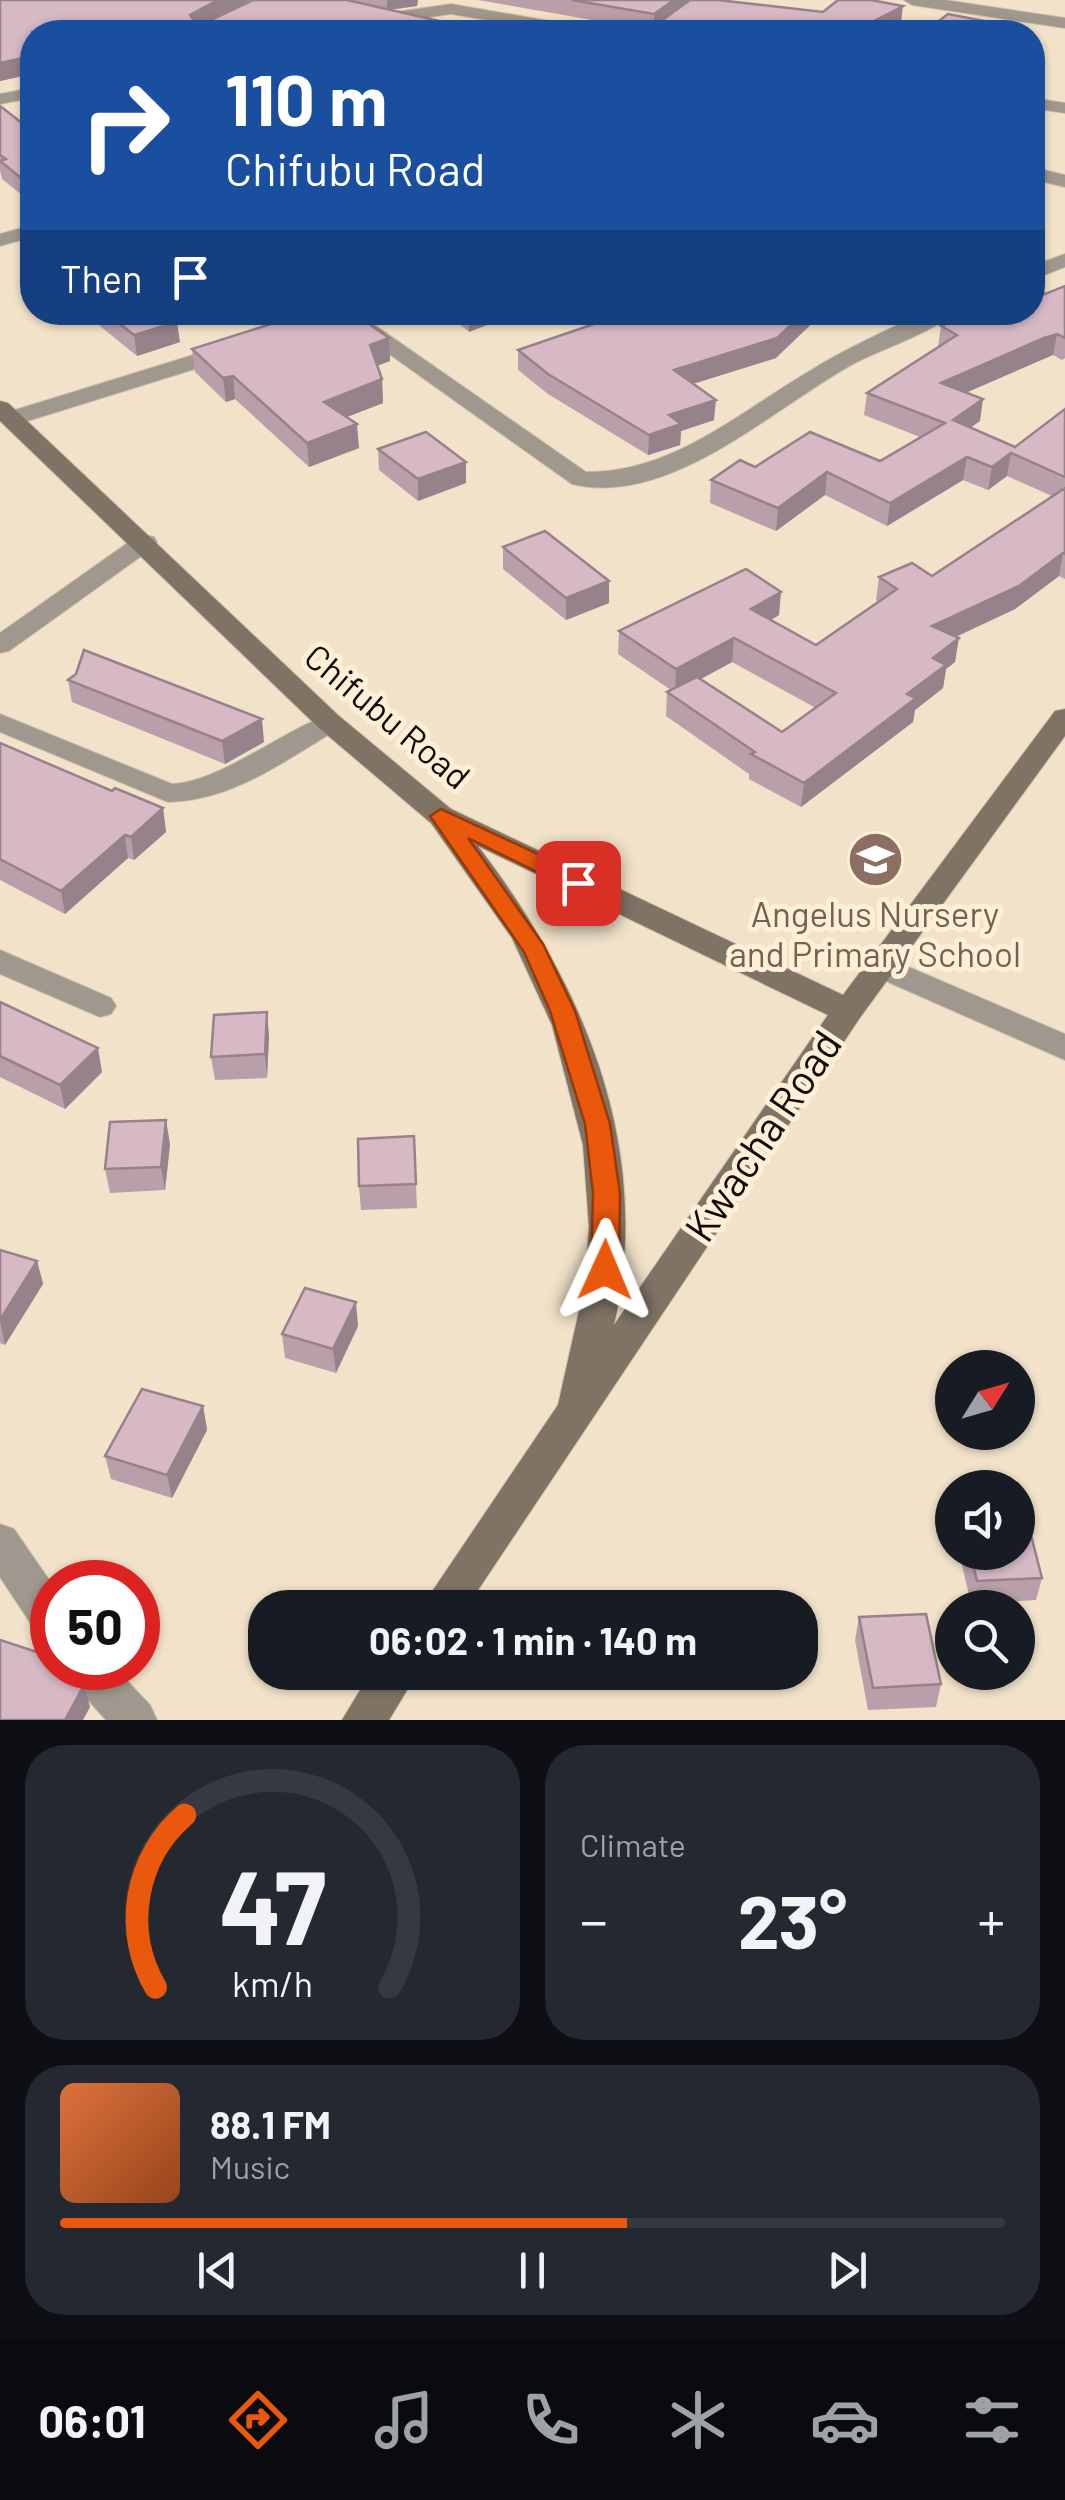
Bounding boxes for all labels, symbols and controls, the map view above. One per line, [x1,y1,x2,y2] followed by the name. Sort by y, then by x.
[225,56,387,140] text: 110 m
[60,60,190,190] icon: right
[225,141,485,195] text: Chifubu Road
[163,250,218,305] icon: arrive
[60,255,143,301] text: Then
[297,634,479,797] street label: Chifubu Road
[845,829,905,889] school or university icon: Angelus Nursery and Primary School
[536,841,621,926] pin
[551,856,606,911] icon: arrive
[729,892,1021,974] place label: Angelus Nursery and Primary School
[673,1020,850,1250] street label: Kwacha Road
[553,1218,657,1322] position arrow
[935,1350,1035,1450] north arrow
[935,1350,1035,1690] map controls
[935,1470,1035,1570] button: sound
[30,1560,160,1690] speed limit sign: 50
[935,1590,1035,1690] button: search
[369,1617,697,1663] text: 06:02 · 1 min · 140 m
[580,1825,686,1863] text: Climate
[219,1841,326,1966] text: 47
[738,1874,847,1964] text: 23°
[580,1886,608,1952] text: −
[977,1886,1005,1952] text: +
[232,1961,313,2004] text: km/h
[210,2101,331,2147] text: 88.1 FM
[210,2147,290,2185] text: Music
[190,2243,245,2298] icon: previous
[505,2243,560,2298] icon: pause
[820,2243,875,2298] icon: next
[223,2385,293,2455] icon: directions
[369,2385,439,2455] icon: music
[516,2385,586,2455] icon: phone
[663,2385,733,2455] icon: climate
[810,2385,880,2455] icon: car
[957,2385,1027,2455] icon: filters
[38,2393,146,2447] text: 06:01

